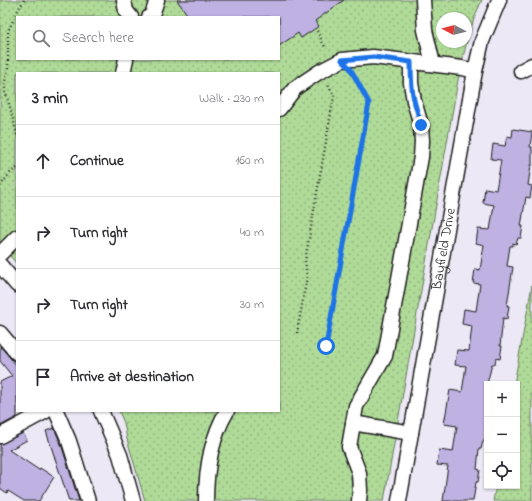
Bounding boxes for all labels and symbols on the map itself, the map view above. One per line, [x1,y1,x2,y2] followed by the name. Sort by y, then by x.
[436,12,472,48] north arrow
[412,116,430,134] route end
[426,205,461,293] street label: Bayfield Drive
[317,337,335,355] route start

